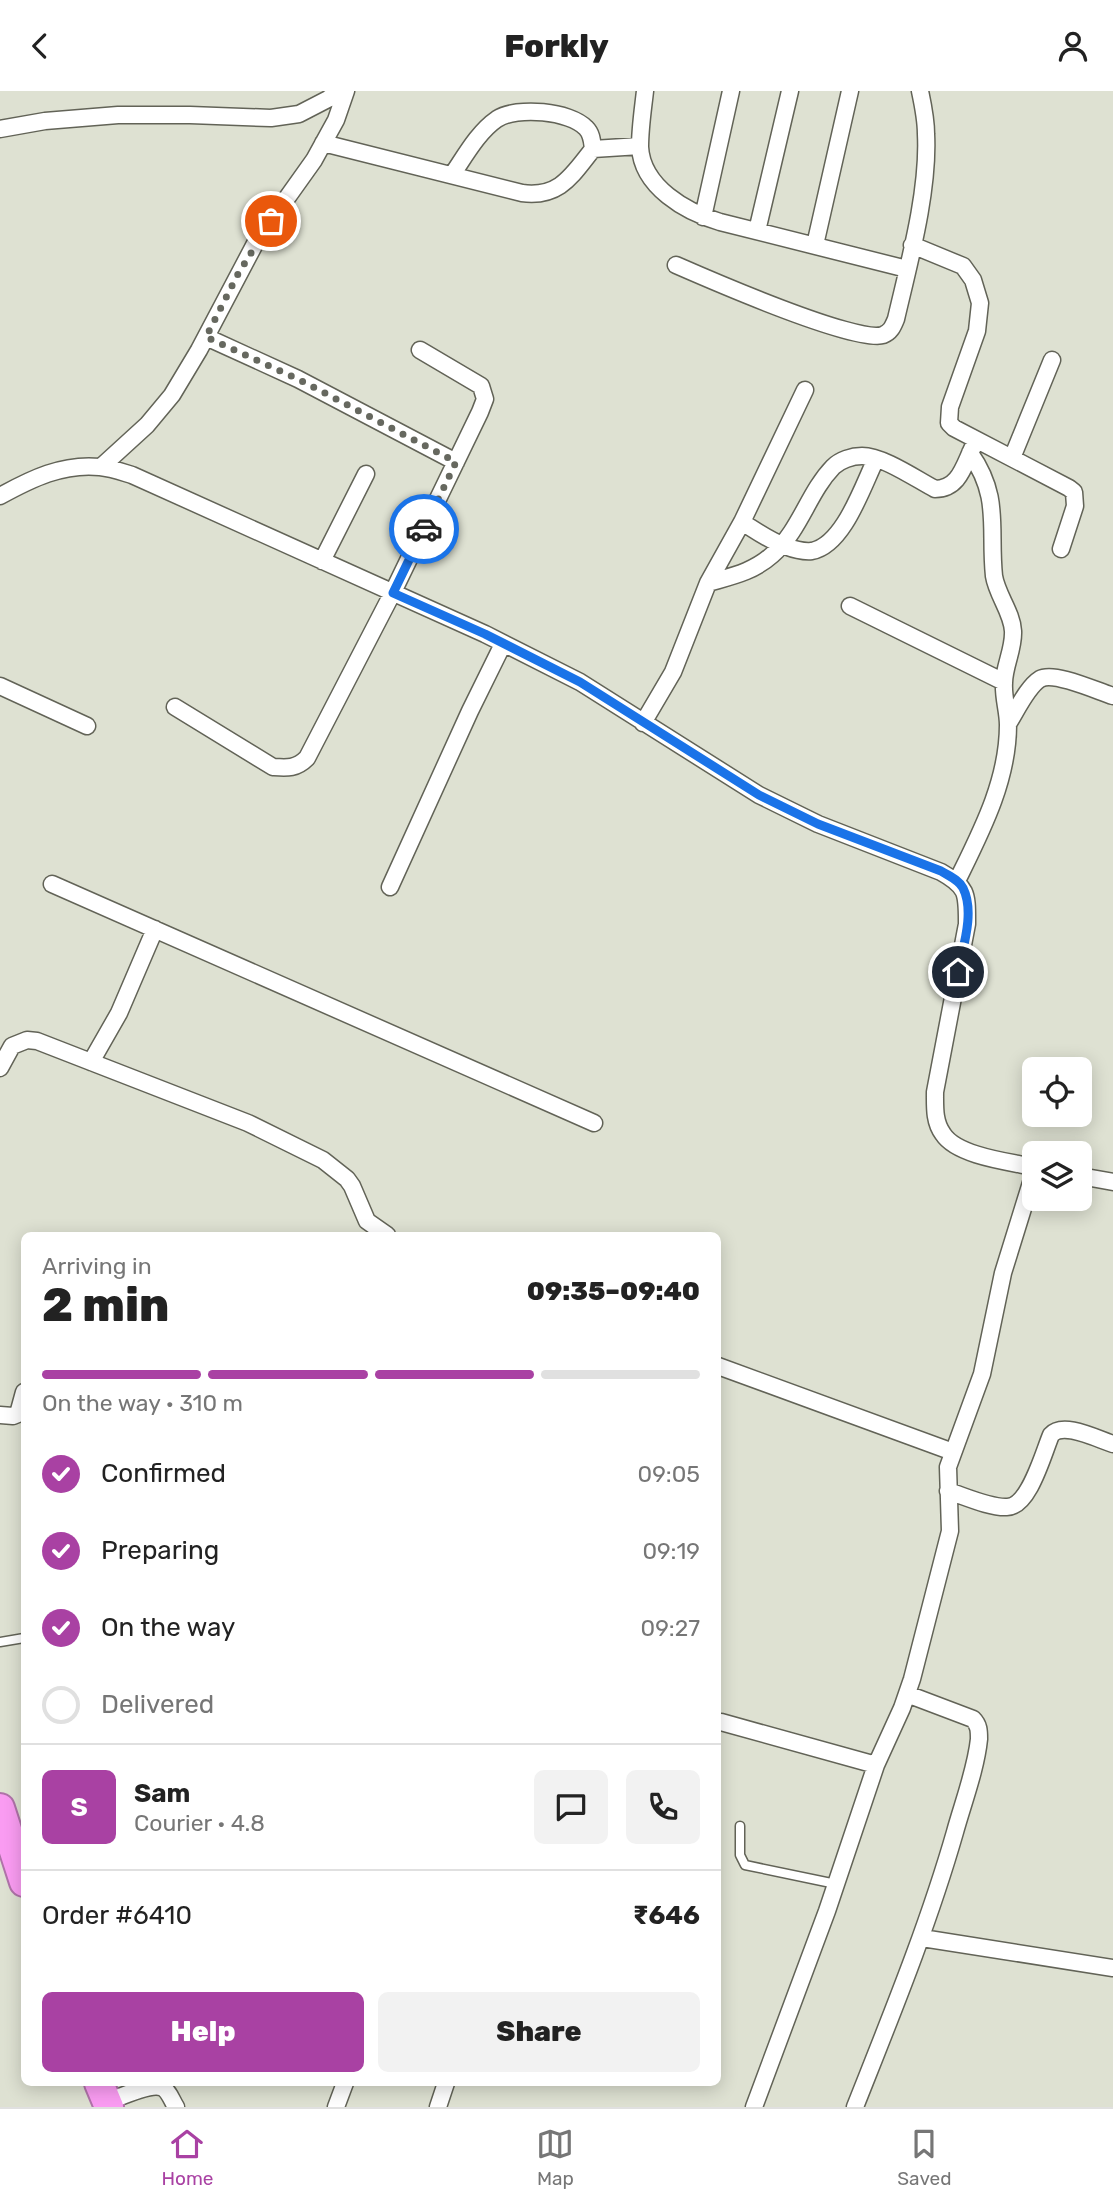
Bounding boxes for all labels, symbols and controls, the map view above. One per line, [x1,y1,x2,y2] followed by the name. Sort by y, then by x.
[21,27,59,65] icon: back
[504,27,609,65] text: Forkly
[1054,27,1092,65] icon: person
[241,191,301,251] pin
[252,202,290,240] icon: bag
[389,494,459,564] courier
[405,510,443,548] icon: car
[928,942,988,1002] pin
[939,953,977,991] icon: home
[1022,1057,1092,1211] map controls
[1022,1057,1092,1127] button: locate
[1022,1141,1092,1211] button: layers
[42,1252,152,1280] text: Arriving in
[527,1276,700,1307] text: 09:35–09:40
[42,1278,169,1333] text: 2 min
[42,1389,243,1417] text: On the way · 310 m
[42,1455,80,1493] icon: check
[101,1458,226,1489] text: Confirmed
[638,1460,700,1488] text: 09:05
[42,1532,80,1570] icon: check
[101,1535,219,1566] text: Preparing
[642,1537,700,1565] text: 09:19
[42,1609,80,1647] icon: check
[101,1612,235,1643] text: On the way
[641,1614,700,1642] text: 09:27
[101,1689,214,1720] text: Delivered
[534,1770,608,1844] button: chat
[626,1770,700,1844] button: phone
[134,1778,190,1809] text: Sam
[70,1792,88,1823] text: S
[134,1809,265,1837] text: Courier · 4.8
[42,1900,192,1931] text: Order #6410
[633,1900,700,1931] text: ₹646
[42,1992,364,2072] button: Help
[378,1992,700,2072] button: Share
[161,2125,213,2190] tab: Home
[536,2125,574,2190] tab: Map
[897,2125,952,2190] tab: Saved

